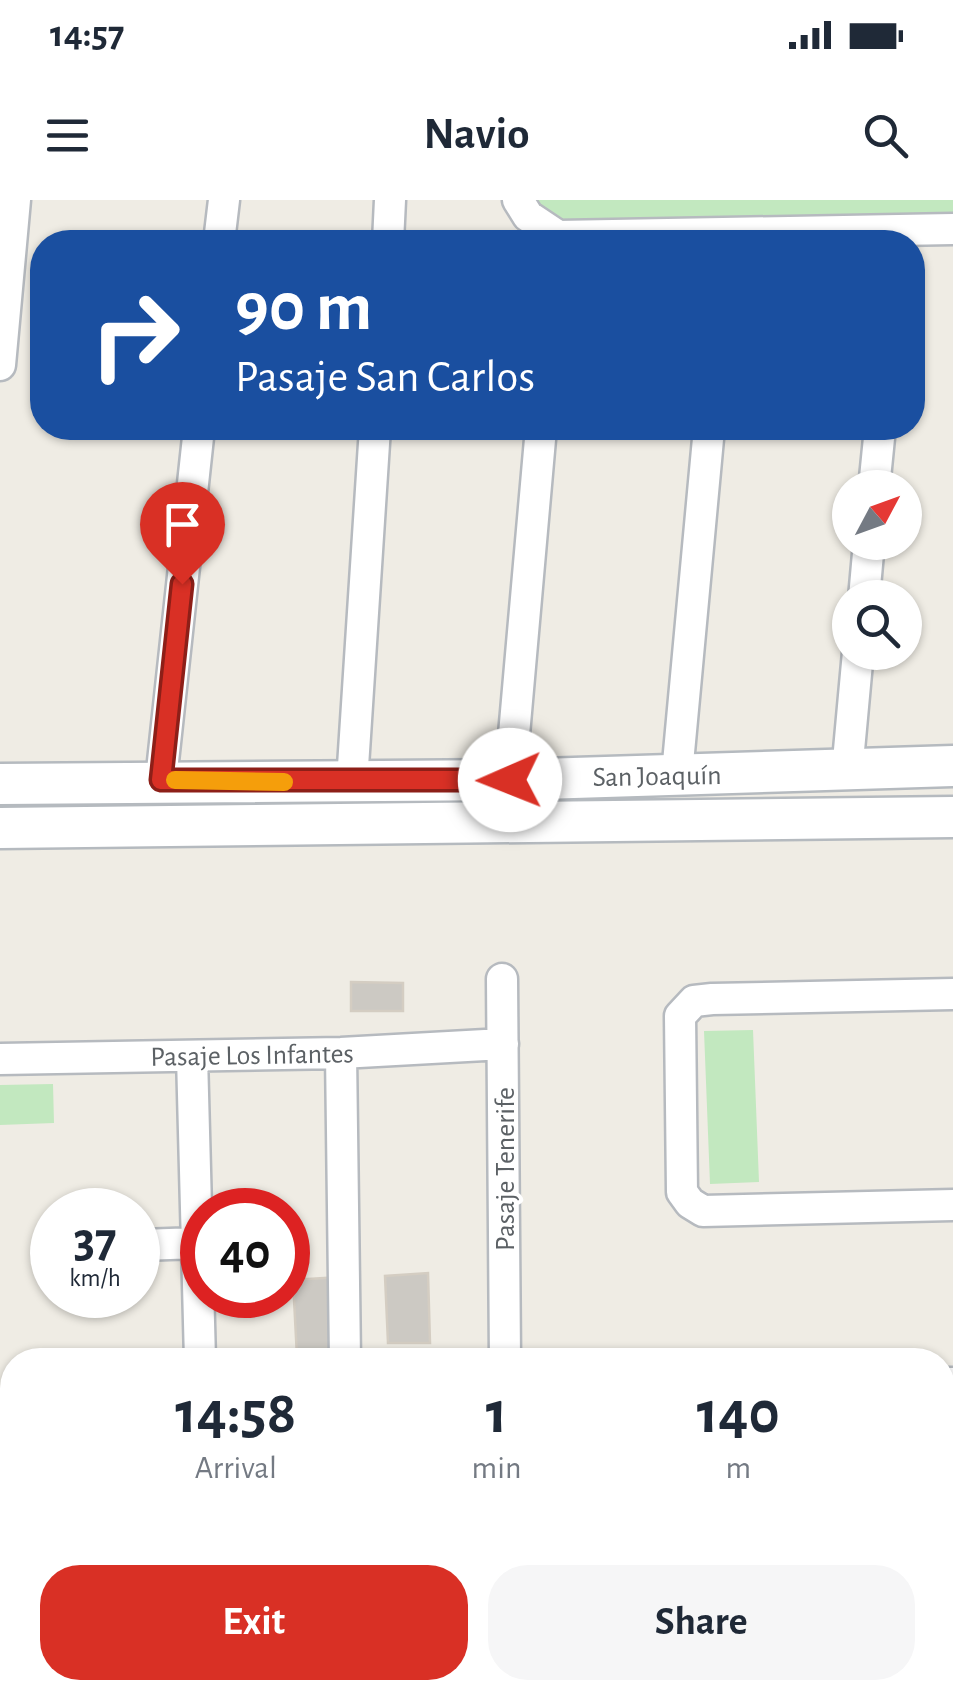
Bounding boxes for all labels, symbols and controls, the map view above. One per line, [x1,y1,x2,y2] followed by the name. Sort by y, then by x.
[50,16,124,54] text: 14:57
[40,108,95,163] icon: menu
[858,108,913,163] icon: search
[424,112,529,157] text: Navio
[70,270,200,400] icon: right
[235,273,372,343] text: 90 m
[235,355,535,400] text: Pasaje San Carlos
[832,470,922,560] north arrow
[832,470,922,670] map controls
[140,482,225,585] pin
[155,497,210,552] icon: arrive
[832,580,922,670] button: search
[458,728,562,832] position arrow
[592,762,722,792] street label: San Joaquín
[150,1040,354,1072] street label: Pasaje Los Infantes
[492,1087,520,1251] street label: Pasaje Tenerife
[180,1188,310,1318] speed limit sign: 40
[73,1216,117,1266] text: 37
[69,1266,121,1291] text: km/h
[175,1384,296,1444] text: 14:58
[486,1384,507,1444] text: 1
[697,1384,780,1444] text: 140
[195,1452,277,1484] text: Arrival
[472,1452,521,1484] text: min
[725,1452,751,1484] text: m
[40,1565,468,1680] button: Exit
[488,1565,915,1680] button: Share

